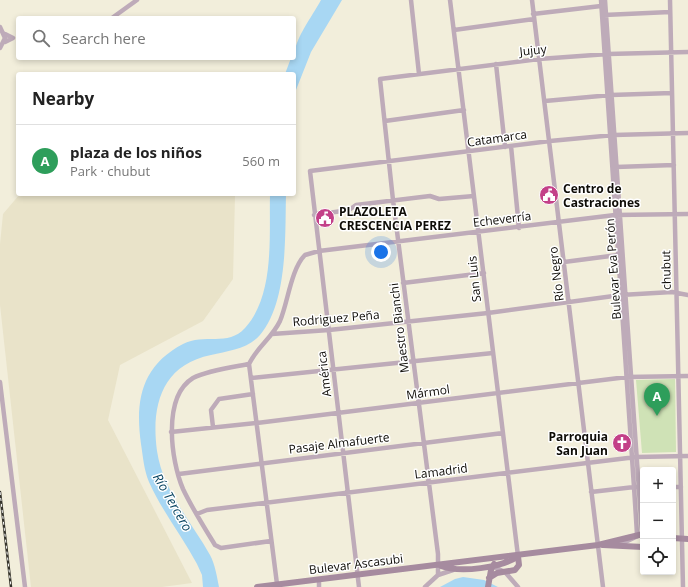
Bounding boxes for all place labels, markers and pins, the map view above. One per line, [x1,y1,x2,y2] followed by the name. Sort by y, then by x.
[563,180,640,211] place label: Centro de Castraciones
[538,184,560,206] public building icon: Centro de Castraciones
[339,203,451,234] place label: PLAZOLETA CRESCENCIA PEREZ
[314,207,336,229] public building icon: PLAZOLETA CRESCENCIA PEREZ
[644,383,670,416] pin: A
[548,428,608,459] place label: Parroquia San Juan
[611,432,633,454] church icon: Parroquia San Juan

